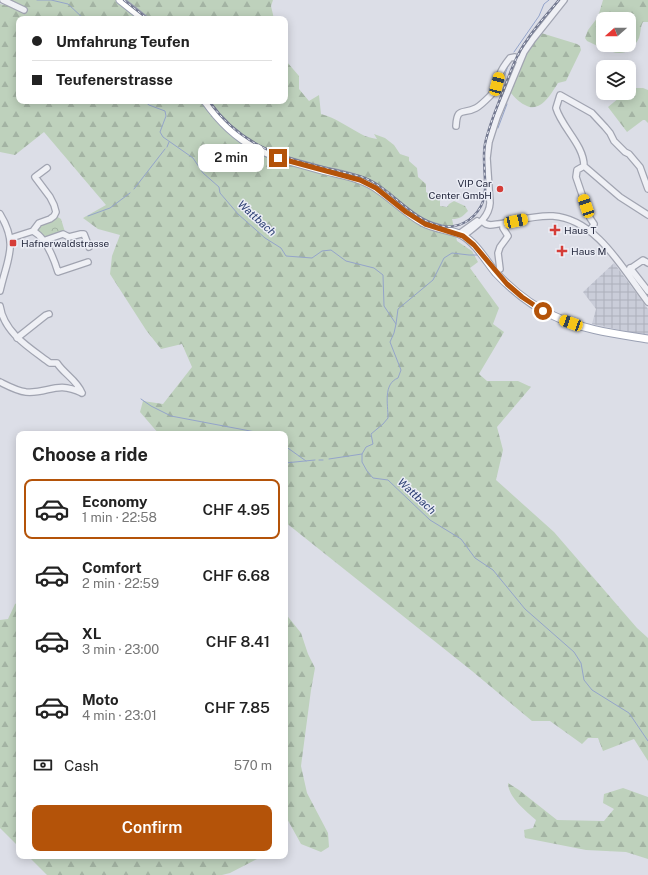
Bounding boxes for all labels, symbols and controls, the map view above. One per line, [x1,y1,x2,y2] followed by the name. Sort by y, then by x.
[596,12,636,52] north arrow
[596,12,636,100] map controls
[56,33,190,50] text: Umfahrung Teufen
[596,60,636,100] button: layers
[56,71,173,88] text: Teufenerstrasse
[488,71,506,97] car
[198,144,264,172] callout: 2 min
[269,149,287,167] route end
[214,150,248,165] text: 2 min
[429,177,492,201] place label: VIP Car Center GmbH
[495,184,505,194] marker: VIP Car Center GmbH
[576,193,596,219] car
[236,198,278,238] water label: Wattbach
[503,213,529,229] car
[549,224,561,236] marker: Haus T
[564,224,596,236] place label: Haus T
[21,237,110,249] place label: Hafnerwaldstrasse
[8,238,18,248] marker: Hafnerwaldstrasse
[556,245,568,257] marker: Haus M
[571,245,606,257] place label: Haus M
[534,302,552,320] route start
[558,313,584,333] car
[32,444,148,465] text: Choose a ride
[396,476,438,516] water label: Wattbach
[34,491,70,527] icon: car
[82,493,147,510] text: Economy
[202,501,270,518] text: CHF 4.95
[82,510,157,525] text: 1 min · 22:58
[34,557,70,593] icon: car
[82,559,142,576] text: Comfort
[202,567,270,584] text: CHF 6.68
[82,576,159,591] text: 2 min · 22:59
[34,623,70,659] icon: car
[82,625,101,642] text: XL
[206,633,270,650] text: CHF 8.41
[82,642,159,657] text: 3 min · 23:00
[34,689,70,725] icon: car
[82,691,119,708] text: Moto
[204,699,270,716] text: CHF 7.85
[82,708,157,723] text: 4 min · 23:01
[32,754,54,776] icon: cash
[64,757,99,774] text: Cash
[234,758,272,773] text: 570 m
[32,805,272,851] button: Confirm

